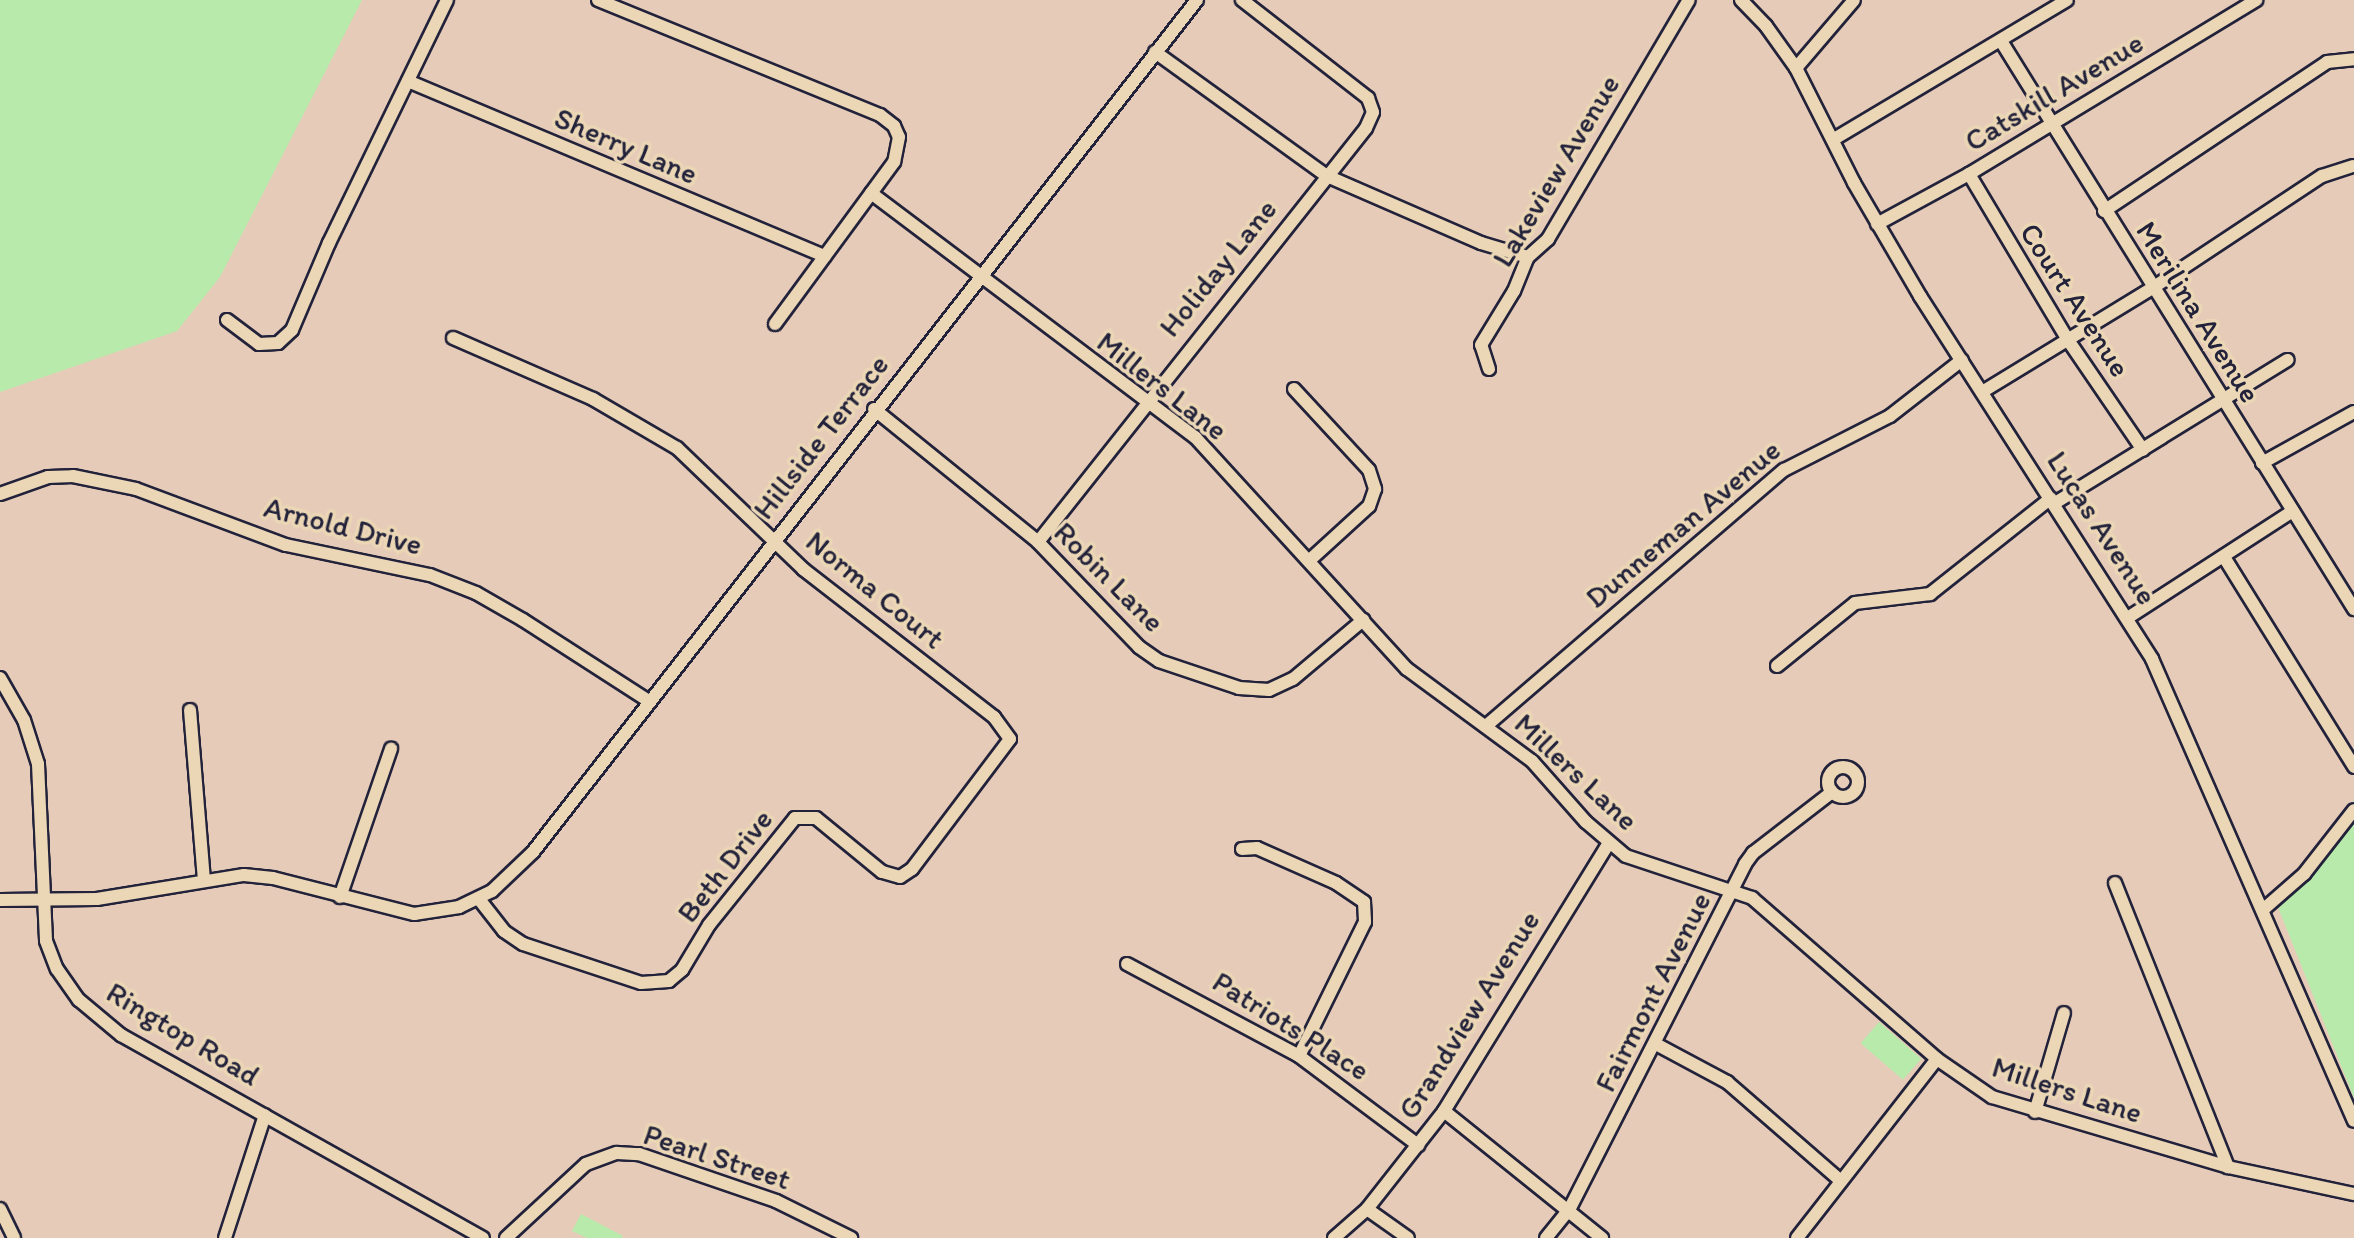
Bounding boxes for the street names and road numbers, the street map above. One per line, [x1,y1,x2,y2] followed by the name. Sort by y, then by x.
[1959,25,2149,159] street label: Catskill Avenue
[1485,69,1627,273] street label: Lakeview Avenue
[548,99,704,193] street label: Sherry Lane
[1152,192,1284,344] street label: Holiday Lane
[2128,215,2268,409] street label: Merilina Avenue
[2012,217,2138,383] street label: Court Avenue
[1089,324,1235,448] street label: Millers Lane
[746,347,896,527] street label: Hillside Terrace
[1579,432,1787,616] street label: Dunneman Avenue
[2039,445,2165,611] street label: Lucas Avenue
[260,489,426,563] street label: Arnold Drive
[1046,514,1172,640] street label: Robin Lane
[799,523,951,657] street label: Norma Court
[1507,705,1645,839] street label: Millers Lane
[669,802,781,930] street label: Beth Drive
[1588,887,1718,1097] street label: Fairmont Avenue
[1391,905,1547,1125] street label: Grandview Avenue
[1206,964,1376,1088] street label: Patriots Place
[100,974,266,1094] street label: Ringtop Road
[1987,1049,2147,1131] street label: Millers Lane
[639,1116,795,1198] street label: Pearl Street

